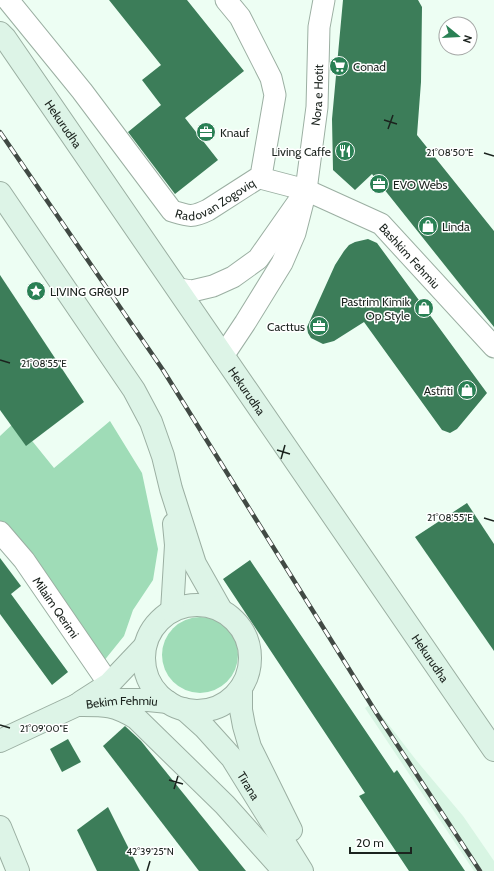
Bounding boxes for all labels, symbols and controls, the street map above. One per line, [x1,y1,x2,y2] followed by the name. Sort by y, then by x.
[438,16,478,56] north arrow
[460,33,475,45] text: N
[328,55,350,77] supermarket icon: Conad
[353,59,386,74] place label: Conad
[307,64,326,126] street label: Nora e Hotit
[42,97,86,151] street label: Hekurudha
[195,121,217,143] office icon: Knauf
[220,125,250,140] place label: Knauf
[334,140,356,162] restaurant icon: Living Caffe
[272,144,331,159] place label: Living Caffe
[426,146,474,159] text: 21°08'50"E
[368,173,390,195] office icon: EVO Webs
[174,175,258,223] street label: Radovan Zogoviq
[393,177,447,192] place label: EVO Webs
[417,215,439,237] shop icon: Linda
[442,219,470,234] place label: Linda
[376,220,444,291] street label: Bashkim Fehmiu
[25,280,47,302] place icon: LIVING GROUP
[50,284,129,299] place label: LIVING GROUP
[341,294,411,323] place label: Pastrim Kimik Op Style
[413,297,435,319] shop icon: Pastrim Kimik Op Style
[308,315,330,337] office icon: Cacttus
[267,319,305,334] place label: Cacttus
[21,357,67,370] text: 21°08'55"E
[225,364,269,418] street label: Hekurudha
[456,379,478,401] shop icon: Astriti
[424,383,453,398] place label: Astriti
[427,511,473,524] text: 21°08'55"E
[30,573,83,641] street label: Milaim Qerimi
[409,631,453,685] street label: Hekurudha
[85,692,159,711] street label: Bekim Fehmiu
[20,722,69,735] text: 21°09'00"E
[235,768,264,803] street label: Tirana
[350,829,411,855] scale bar
[356,835,384,850] text: 20 m
[126,845,174,858] text: 42°39'25"N

